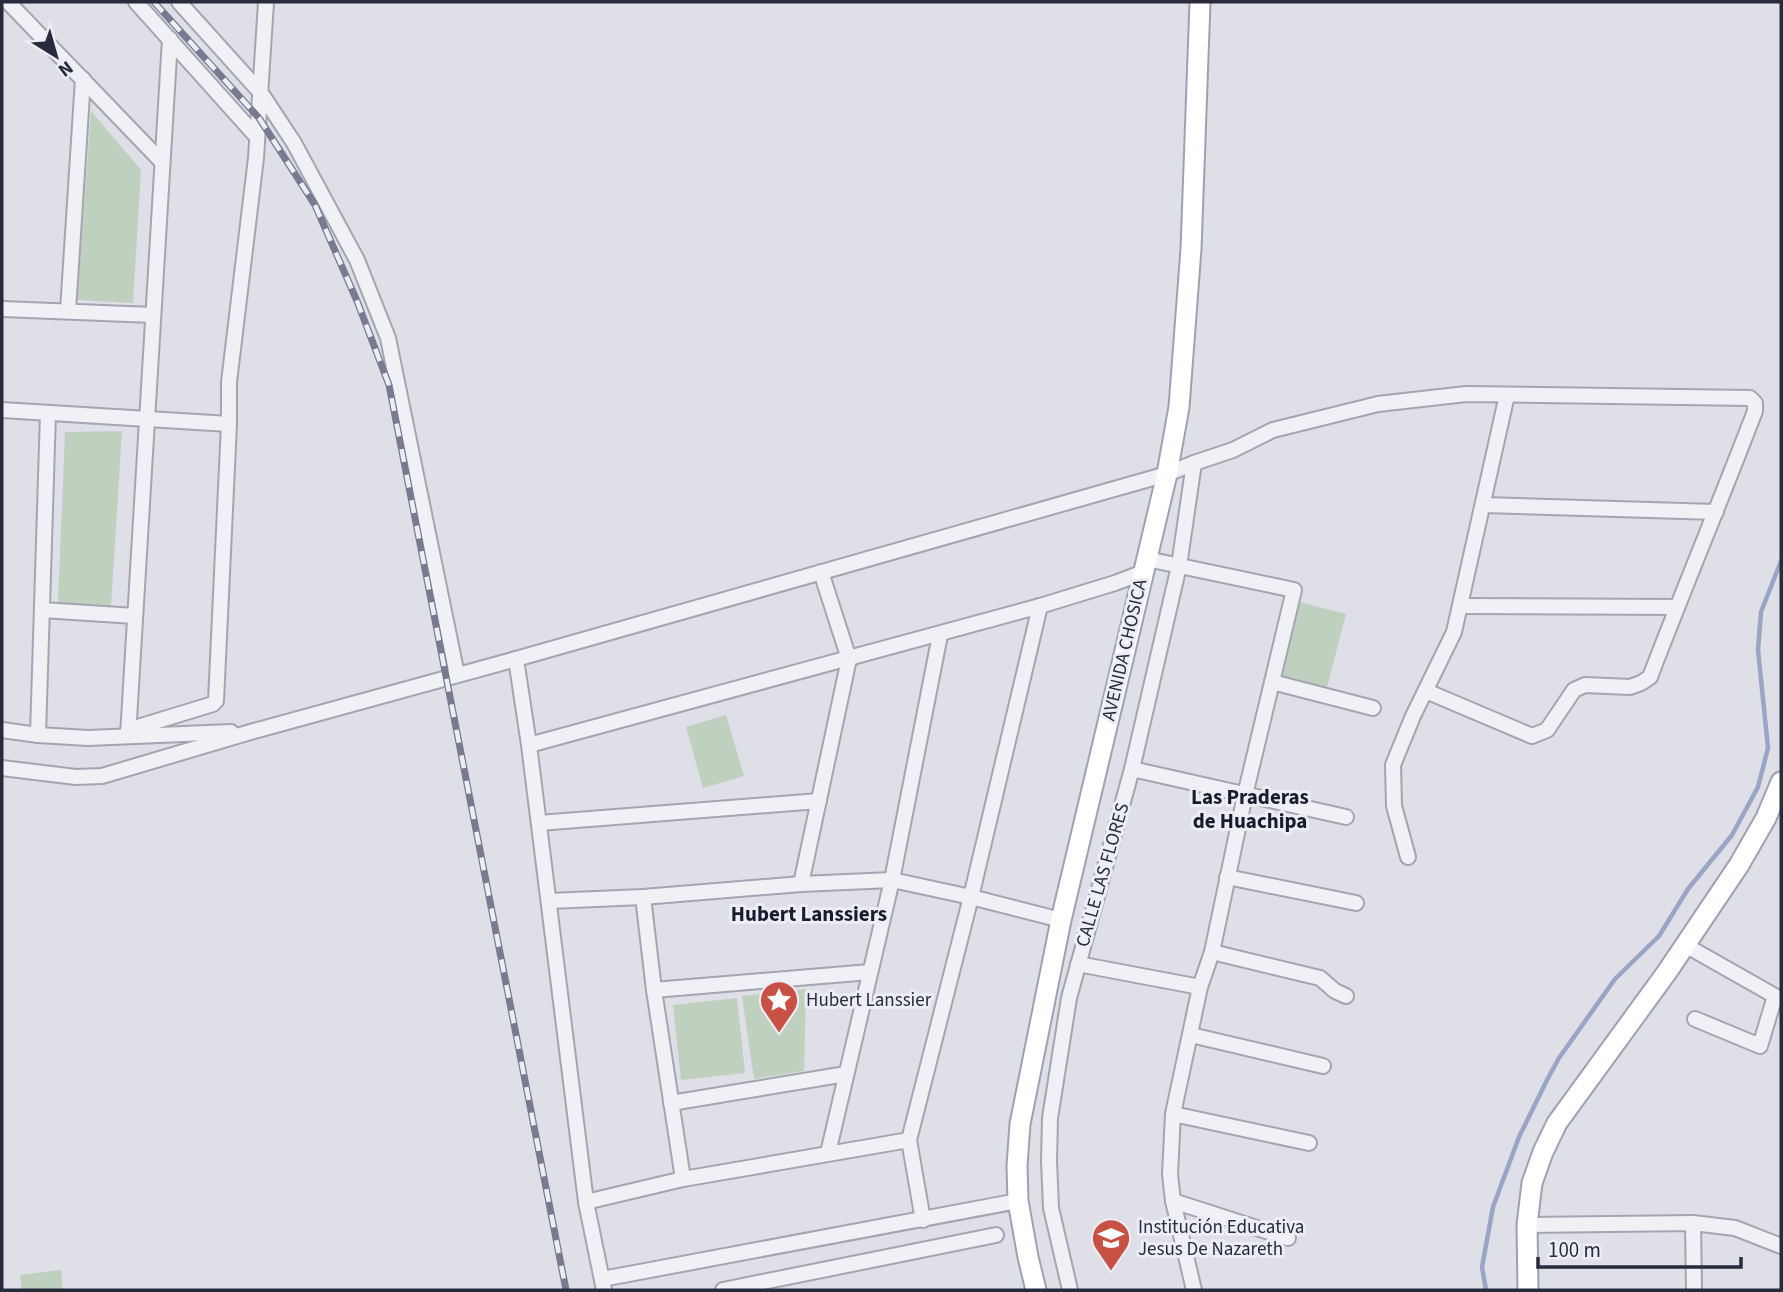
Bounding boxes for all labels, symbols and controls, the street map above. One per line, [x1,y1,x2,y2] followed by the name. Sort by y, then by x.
[21,21,91,91] north arrow
[52,54,79,83] text: N
[1096,576,1155,724] street label: AVENIDA CHOSICA
[1191,782,1309,836] district label: Las Praderas de Huachipa
[1070,800,1136,950] street label: CALLE LAS FLORES
[731,899,887,929] district label: Hubert Lanssiers
[758,979,800,1034] place icon: Hubert Lanssier
[806,987,932,1014] place label: Hubert Lanssier
[1138,1214,1304,1263] place label: Institución Educativa Jesus De Nazareth
[1090,1217,1132,1272] school or university icon: Institución Educativa Jesus De Nazareth
[1538,1226,1741,1270] scale bar
[1548,1235,1601,1265] text: 100 m

